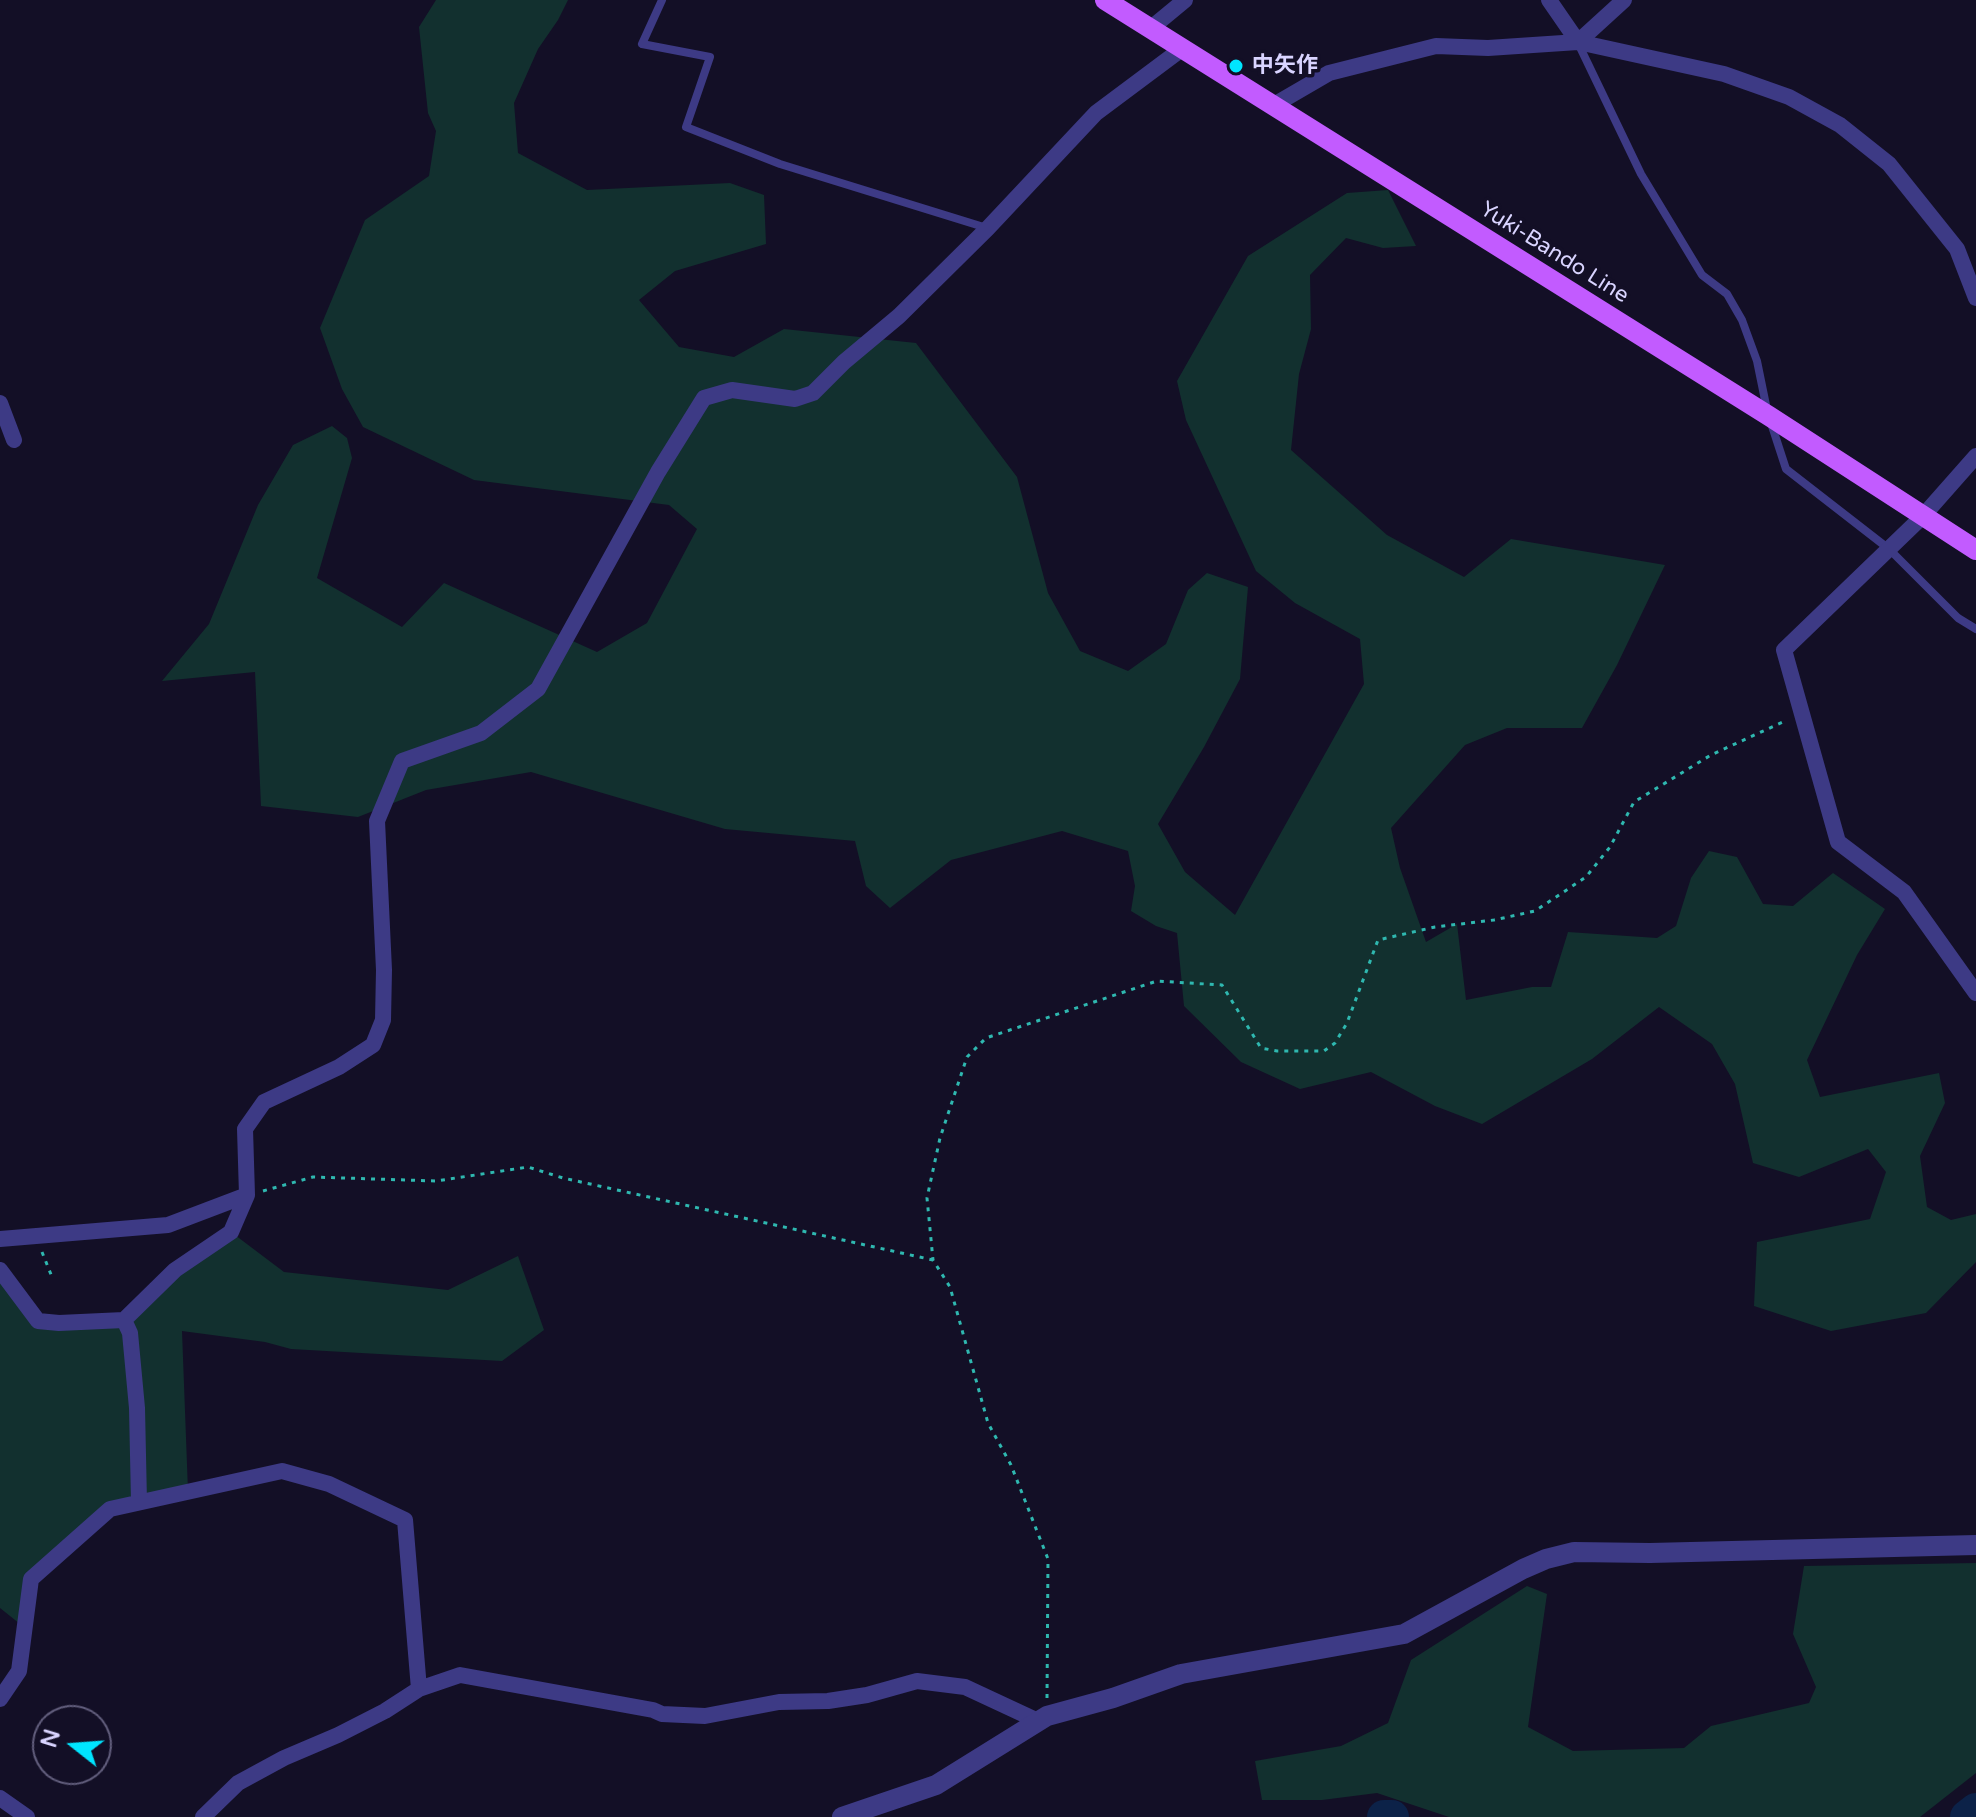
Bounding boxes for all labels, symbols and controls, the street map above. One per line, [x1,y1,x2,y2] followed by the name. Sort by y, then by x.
[1252,53,1318,79] place label: 中矢作
[1227,57,1245,75] marker: 中矢作
[1475,197,1633,309] street label: Yuki-Bando Line
[32,1705,112,1785] north arrow
[36,1726,66,1751] text: N

